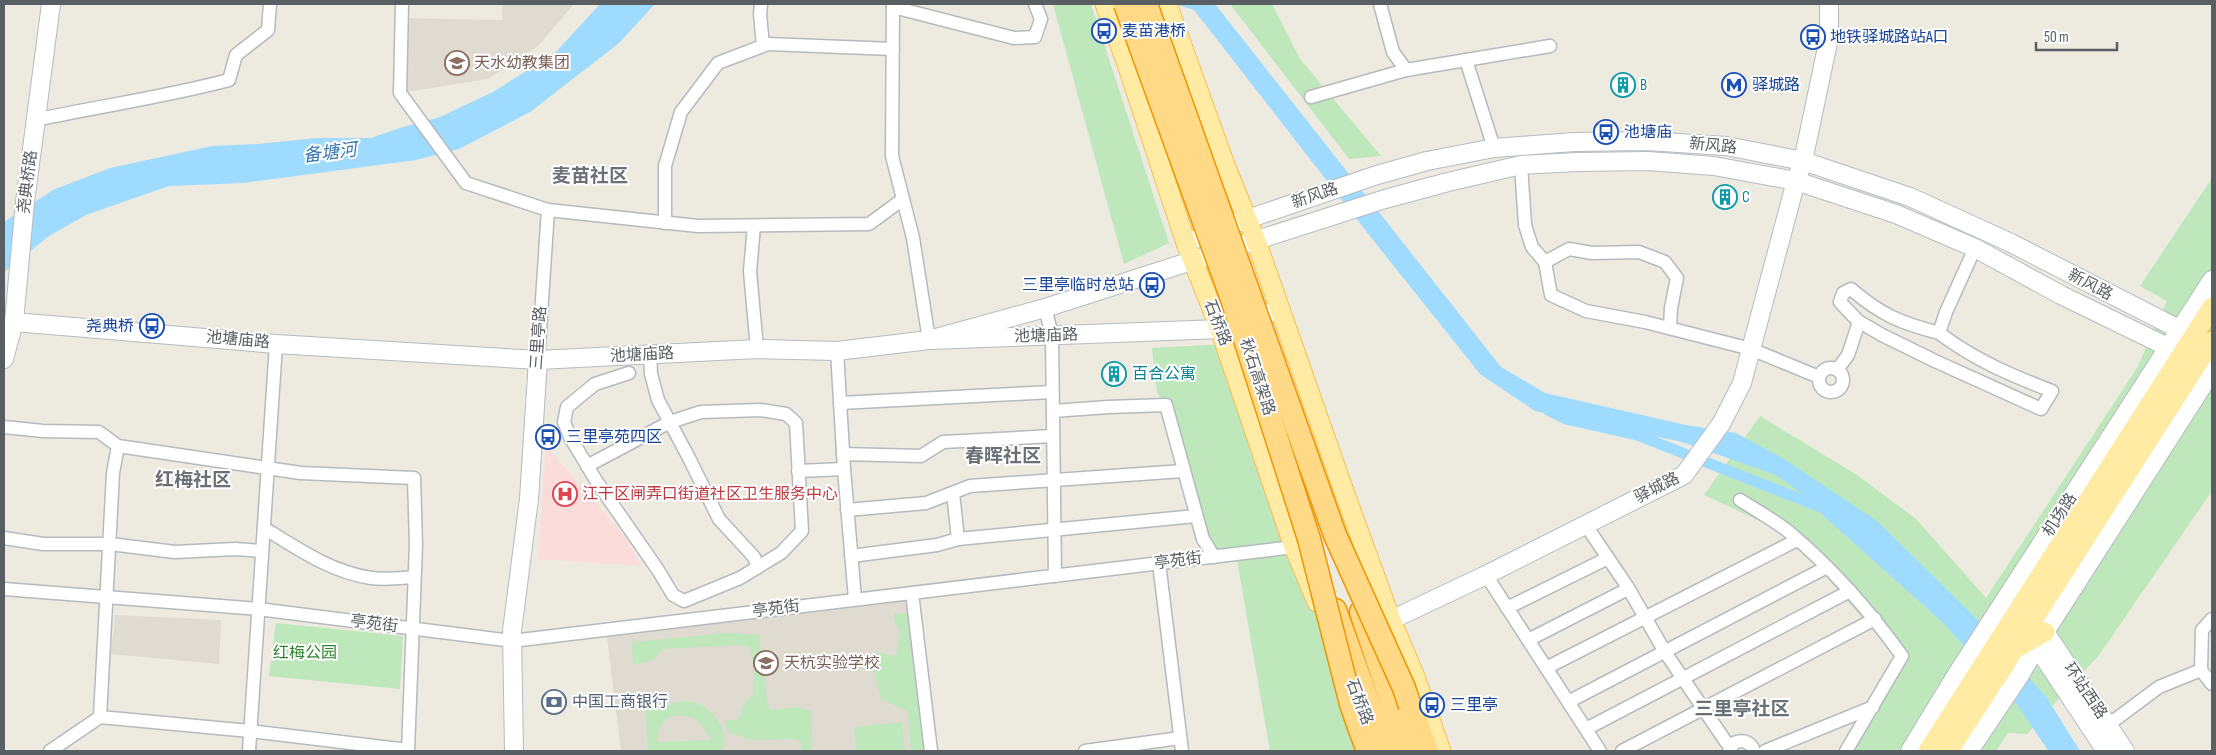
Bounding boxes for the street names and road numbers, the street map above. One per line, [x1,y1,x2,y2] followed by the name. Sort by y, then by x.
[1688,134,1738,158] street label: 新风路
[15,149,41,215] street label: 尧典桥路
[1289,179,1341,213] street label: 新风路
[2064,265,2116,305] street label: 新风路
[1200,297,1234,349] street label: 石桥路
[527,305,551,371] street label: 三里亭路
[1014,325,1078,347] street label: 池塘庙路
[205,328,271,352] street label: 池塘庙路
[1236,336,1278,418] street label: 秋石高架路
[610,344,674,366] street label: 池塘庙路
[1631,469,1683,507] street label: 驿城路
[2039,490,2081,540] street label: 机场路
[1153,549,1203,573] street label: 亭苑街
[751,597,801,621] street label: 亭苑街
[349,612,399,636] street label: 亭苑街
[2059,659,2111,723] street label: 环站西路
[1342,676,1376,728] street label: 石桥路

